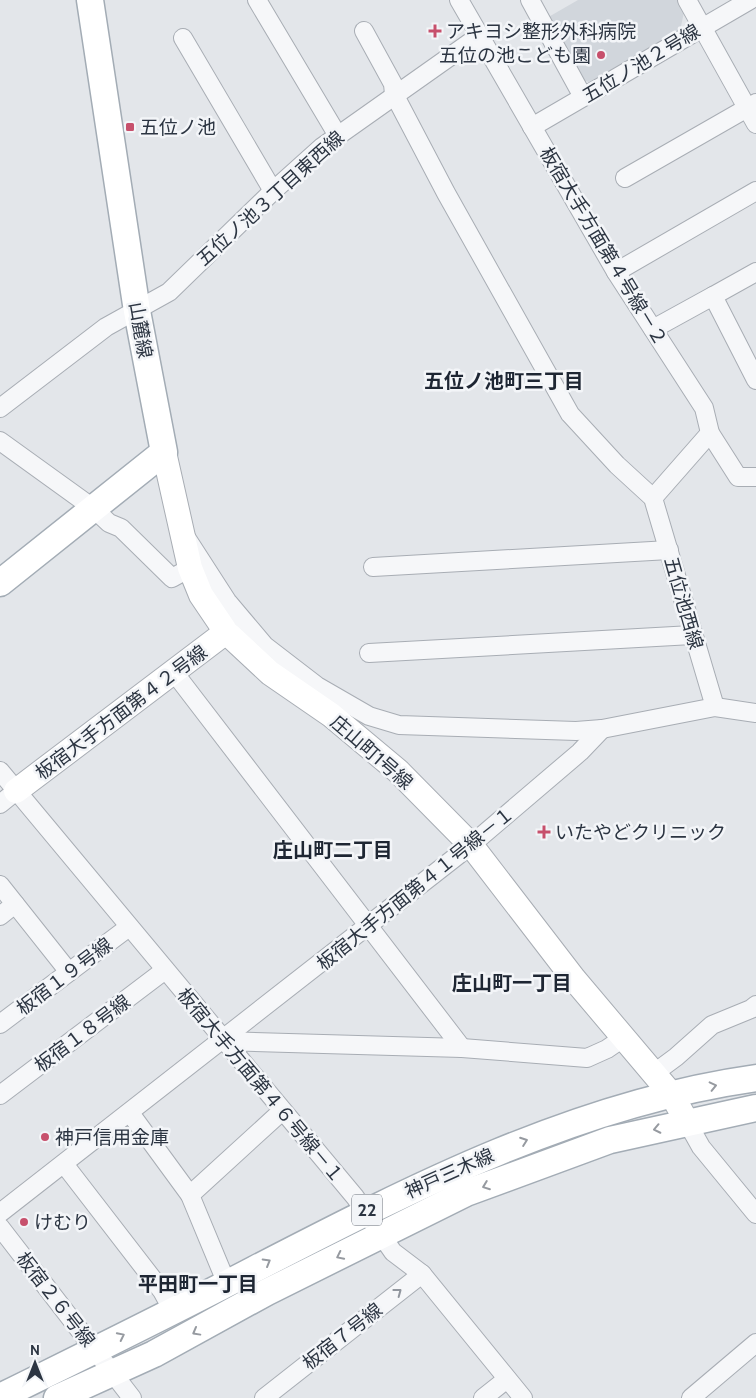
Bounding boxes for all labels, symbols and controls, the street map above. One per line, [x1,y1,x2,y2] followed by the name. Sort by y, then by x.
[578,19,704,108] street label: 五位ノ池２号線
[446,20,636,43] place label: アキヨシ整形外科病院
[428,24,442,38] marker: アキヨシ整形外科病院
[439,44,591,67] place label: 五位の池こども園
[595,49,607,61] marker: 五位の池こども園
[140,116,216,139] place label: 五位ノ池
[124,121,136,133] marker: 五位ノ池
[192,126,349,270] street label: 五位ノ池３丁目東西線
[535,143,672,350] street label: 板宿大手方面第４号線－２
[124,300,157,360] street label: 山麓線
[424,369,584,393] district label: 五位ノ池町三丁目
[659,554,708,652] street label: 五位池西線
[31,640,212,784] street label: 板宿大手方面第４２号線
[326,711,417,794] street label: 庄山町1号線
[312,802,519,975] street label: 板宿大手方面第４１号線－１
[555,821,726,844] place label: いたやどクリニック
[537,825,551,839] marker: いたやどクリニック
[273,838,393,862] district label: 庄山町二丁目
[12,933,117,1020] street label: 板宿１９号線
[452,971,572,995] district label: 庄山町一丁目
[172,983,349,1187] street label: 板宿大手方面第４６号線－１
[30,990,135,1077] street label: 板宿１８号線
[709,1081,718,1092] one-way arrow
[652,1123,661,1134] one-way arrow
[55,1126,169,1149] place label: 神戸信用金庫
[39,1131,51,1143] marker: 神戸信用金庫
[519,1137,528,1147] one-way arrow
[401,1144,497,1203] street label: 神戸三木線
[482,1179,491,1190] one-way arrow
[352,1194,382,1226] road number: 22
[34,1211,91,1234] place label: けむり
[18,1216,30,1228] marker: けむり
[11,1247,100,1351] street label: 板宿２６号線
[336,1250,345,1260] one-way arrow
[261,1259,270,1269] one-way arrow
[138,1272,258,1296] district label: 平田町一丁目
[392,1289,402,1298] one-way arrow
[298,1298,387,1375] street label: 板宿７号線
[193,1326,202,1336] one-way arrow
[116,1332,125,1342] one-way arrow
[10,1338,60,1388] north arrow
[30,1341,40,1359] text: N

